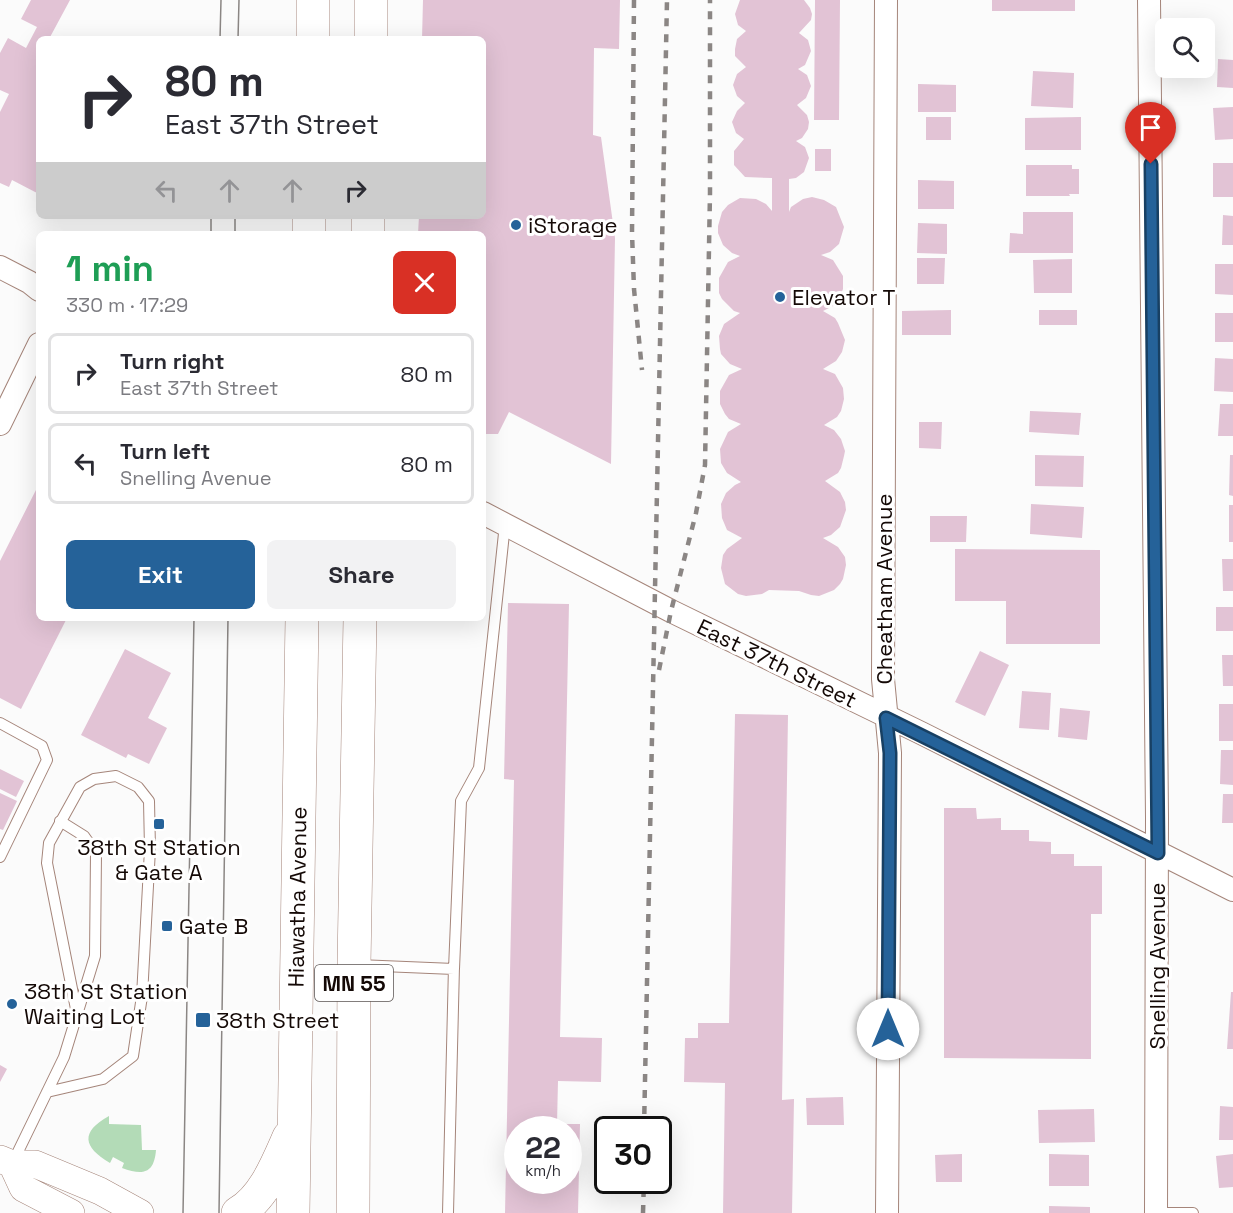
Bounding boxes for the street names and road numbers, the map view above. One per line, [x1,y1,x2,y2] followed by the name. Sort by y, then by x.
[870,494,898,684] street label: Cheatham Avenue
[693,612,861,714] street label: East 37th Street
[281,806,313,988] street label: Hiawatha Avenue
[1143,883,1171,1049] street label: Snelling Avenue
[315,965,393,1001] road number: MN 55

